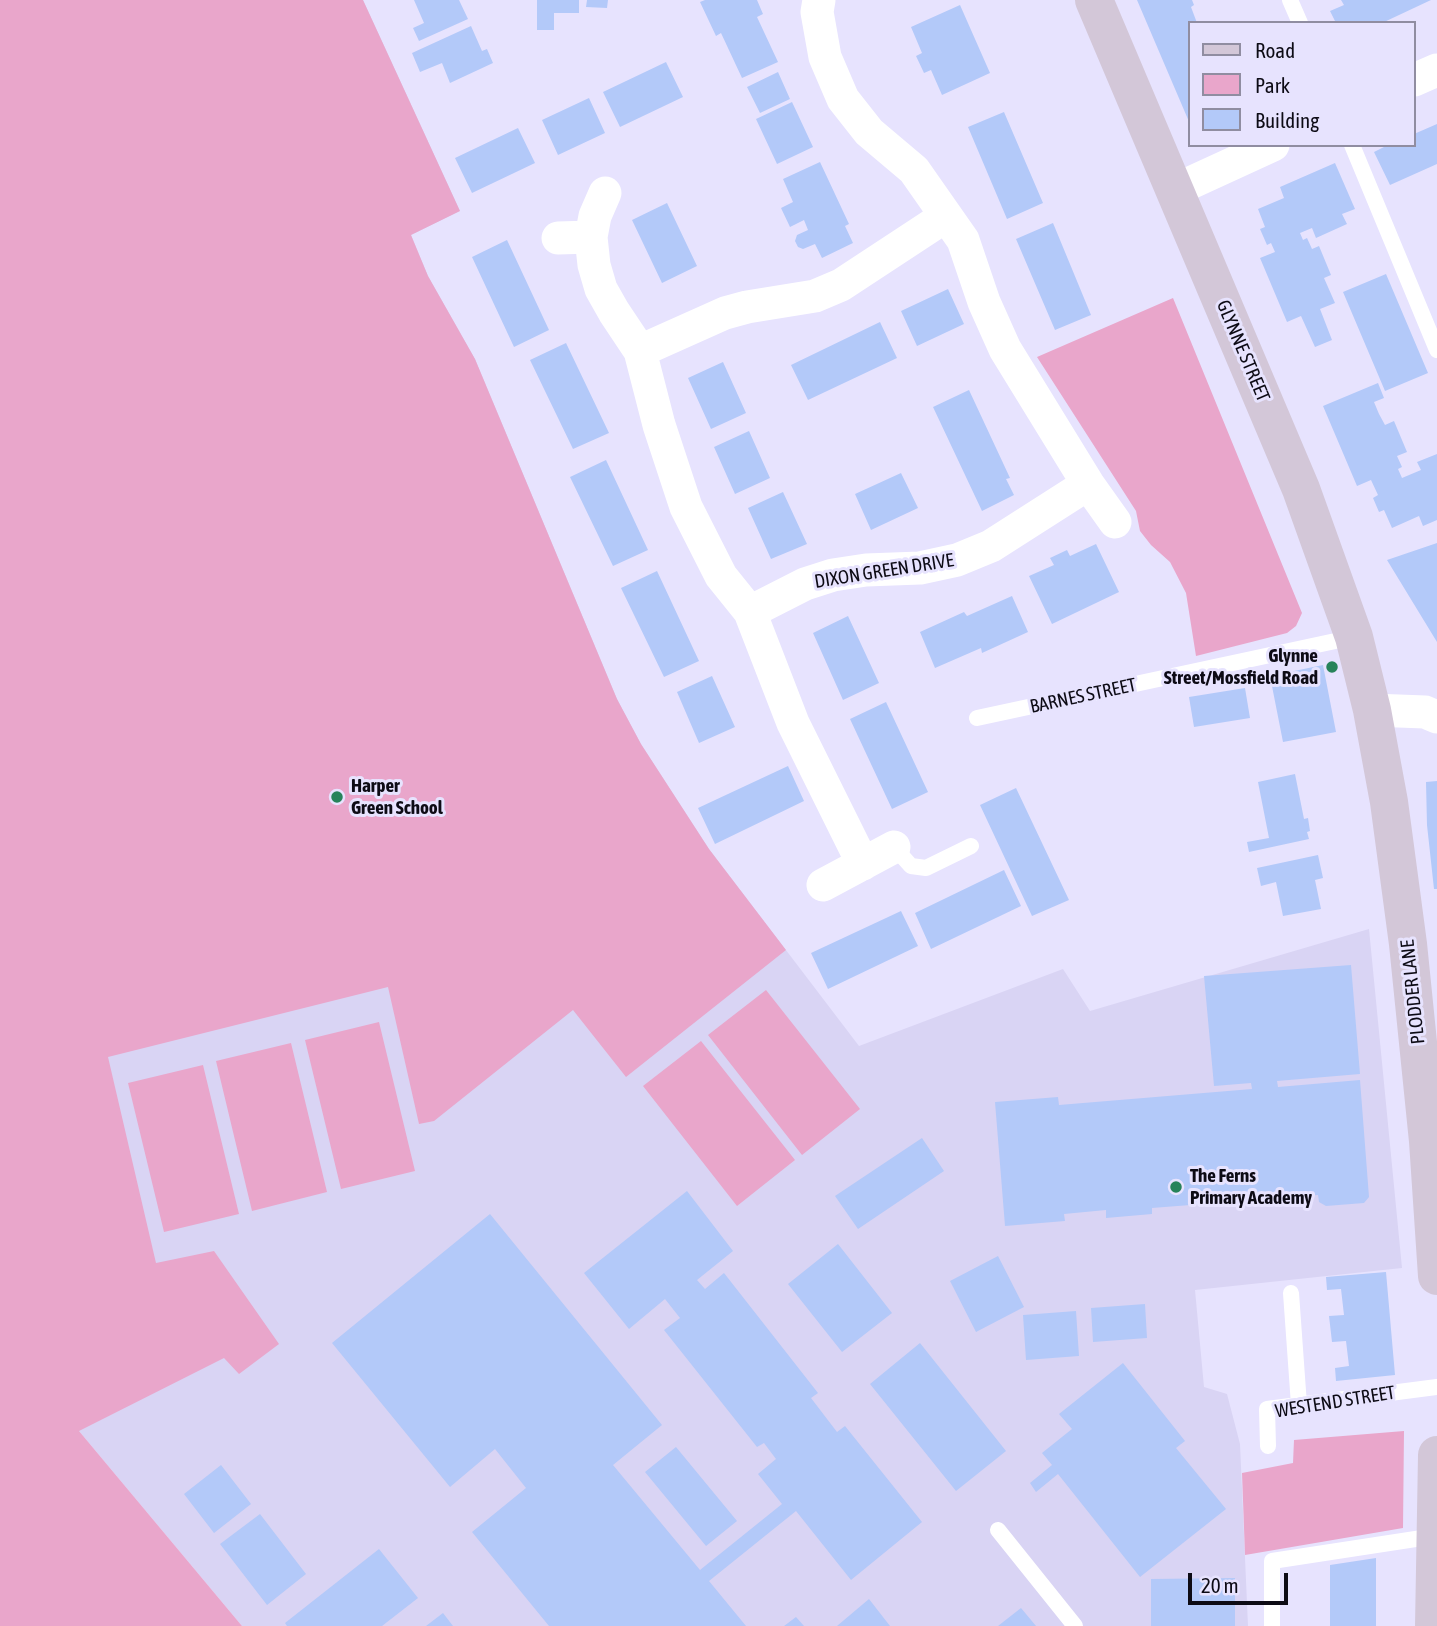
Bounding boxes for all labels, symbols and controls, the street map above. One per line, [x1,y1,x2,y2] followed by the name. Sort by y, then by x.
[1188,21,1416,147] legend
[1255,38,1295,62] text: Road
[1255,73,1290,97] text: Park
[1255,108,1319,132] text: Building
[1211,297,1275,405] street label: GLYNNE STREET
[813,549,955,593] street label: DIXON GREEN DRIVE
[1164,645,1318,689] place label: Glynne Street/Mossfield Road
[1324,659,1340,675] marker: Glynne Street/Mossfield Road
[1028,674,1138,718] street label: BARNES STREET
[351,775,443,819] place label: Harper Green School
[329,789,345,805] marker: Harper Green School
[1396,939,1430,1045] street label: PLODDER LANE
[1190,1165,1312,1209] place label: The Ferns Primary Academy
[1168,1179,1184,1195] marker: The Ferns Primary Academy
[1273,1381,1397,1423] street label: WESTEND STREET
[1192,1560,1292,1604] scale bar
[1201,1573,1239,1597] text: 20 m

